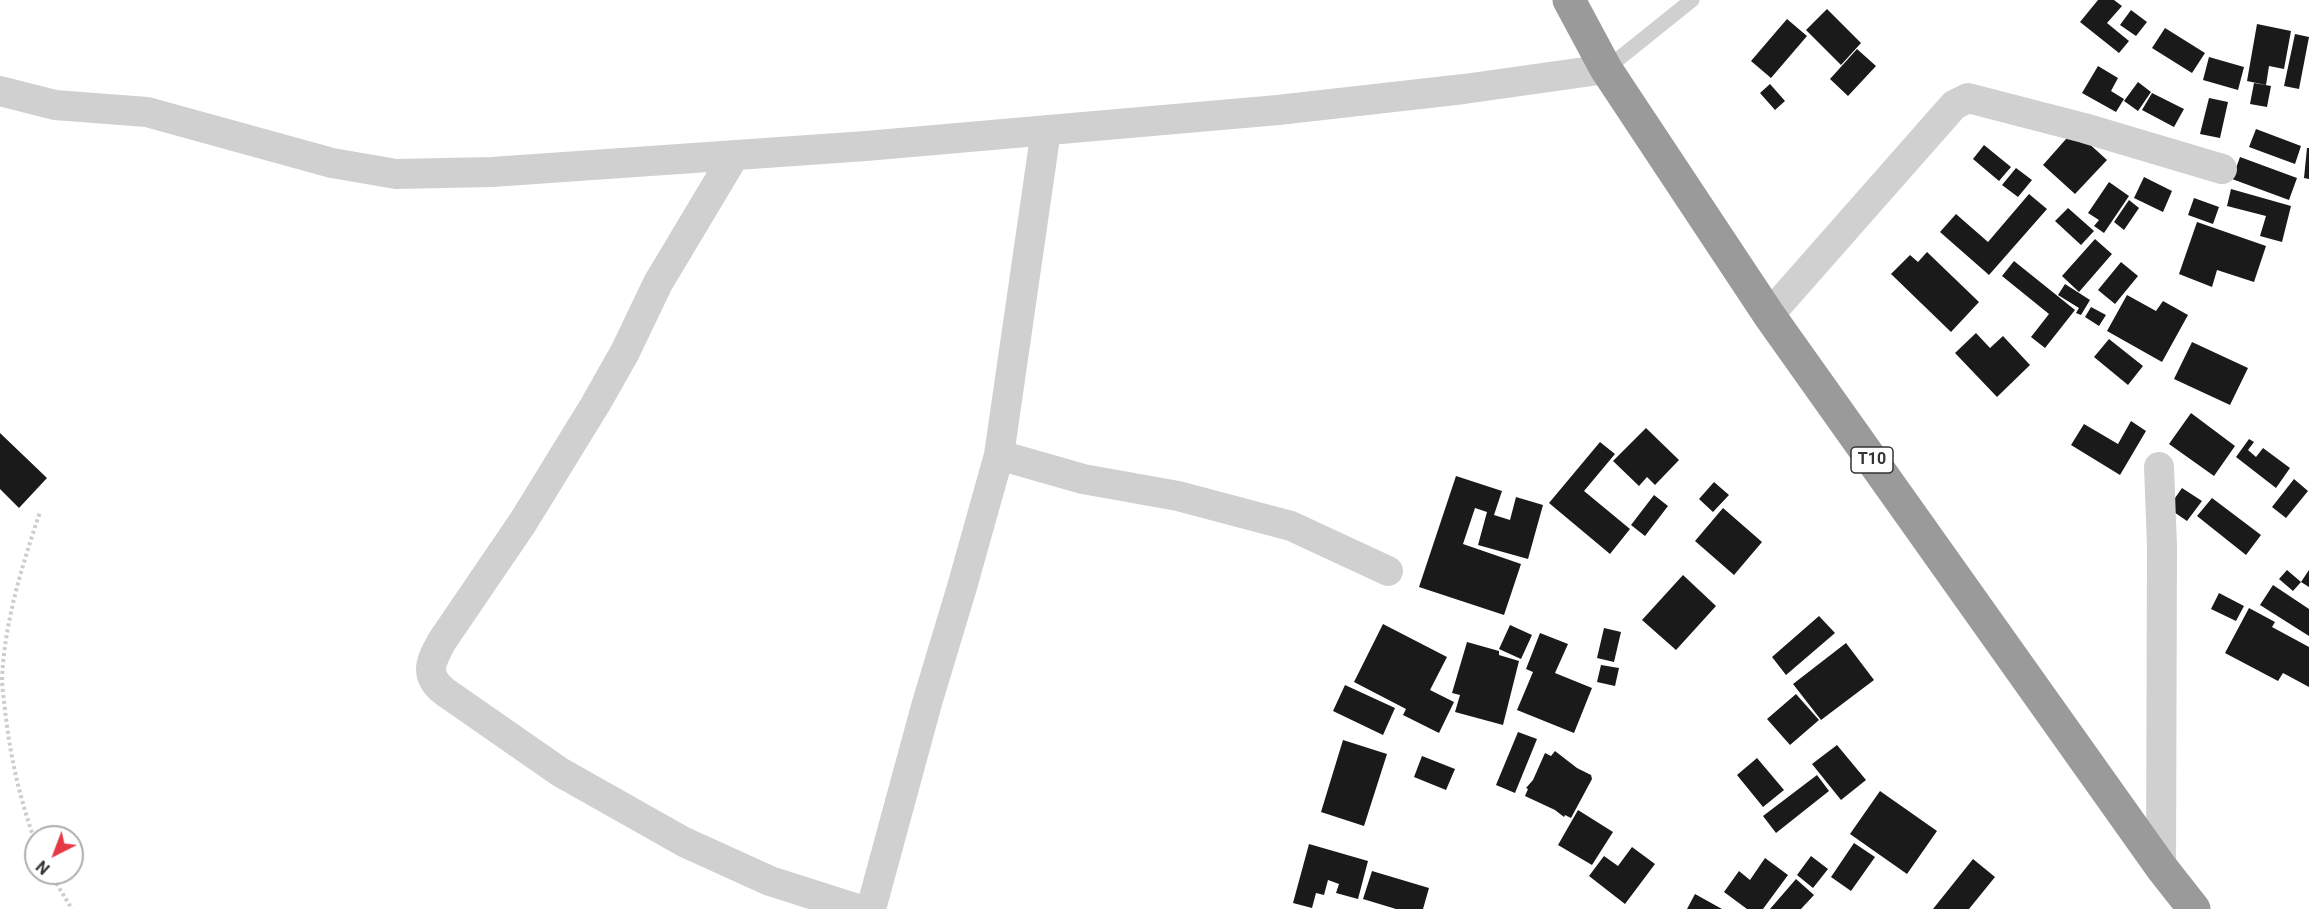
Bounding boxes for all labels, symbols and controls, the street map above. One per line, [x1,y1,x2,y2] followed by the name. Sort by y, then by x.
[1851,447,1893,473] road number: T10
[24,825,84,885] north arrow
[32,856,54,878] text: N

